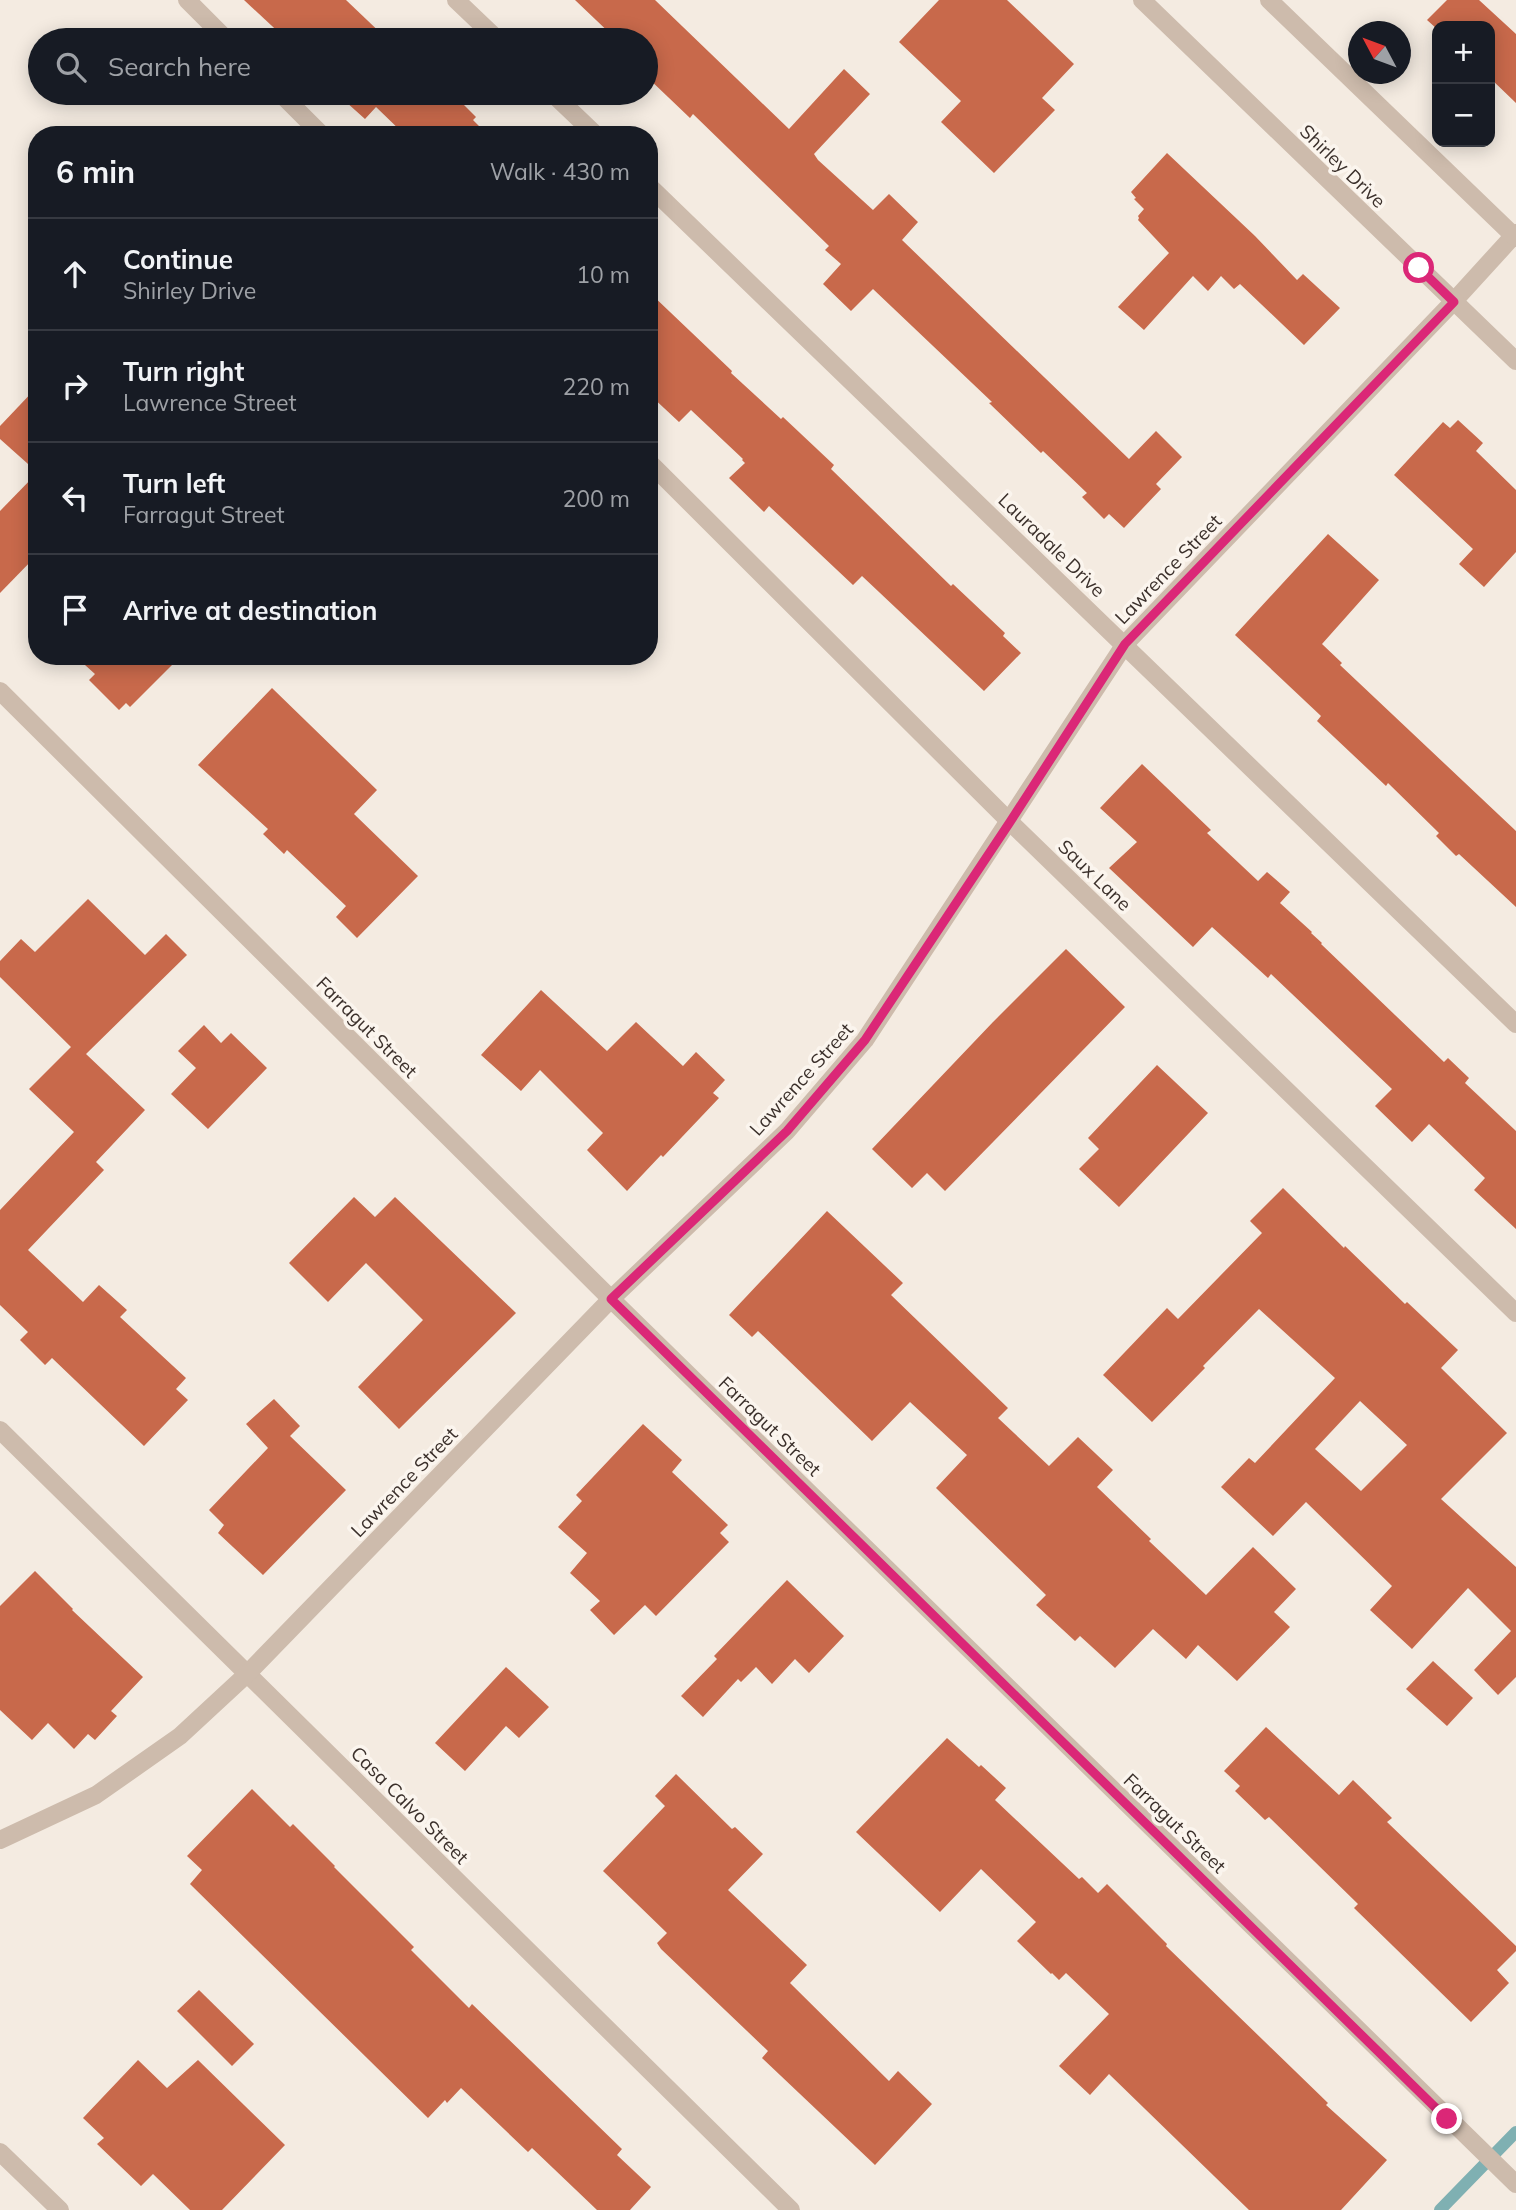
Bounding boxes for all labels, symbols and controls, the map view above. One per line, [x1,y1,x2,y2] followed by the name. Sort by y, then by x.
[1348,21,1411,84] north arrow
[1432,21,1495,147] map controls
[1432,21,1495,84] button: +
[28,28,658,105] search box
[52,48,90,86] icon: search
[108,50,251,83] text: Search here
[1432,84,1495,147] button: −
[1295,119,1391,213] street label: Shirley Drive
[56,153,135,191] text: 6 min
[490,157,630,186] text: Walk · 430 m
[123,243,233,276] text: Continue
[1403,252,1434,283] route start
[56,255,94,293] icon: ahead
[576,260,630,289] text: 10 m
[123,276,256,305] text: Shirley Drive
[123,355,244,388] text: Turn right
[56,367,94,405] icon: right
[562,372,630,401] text: 220 m
[123,388,297,417] text: Lawrence Street
[123,467,225,500] text: Turn left
[56,479,94,517] icon: left
[562,484,630,513] text: 200 m
[994,488,1110,602] street label: Lauradale Drive
[123,500,284,529] text: Farragut Street
[1110,509,1227,629] street label: Lawrence Street
[56,591,94,629] icon: arrive
[123,594,378,627] text: Arrive at destination
[1053,834,1137,916] street label: Saux Lane
[311,971,423,1083] street label: Farragut Street
[744,1017,858,1140] street label: Lawrence Street
[714,1371,827,1481] street label: Farragut Street
[346,1422,463,1542] street label: Lawrence Street
[346,1741,474,1869] street label: Casa Calvo Street
[1119,1768,1232,1878] street label: Farragut Street
[1431,2103,1462,2134] route end

